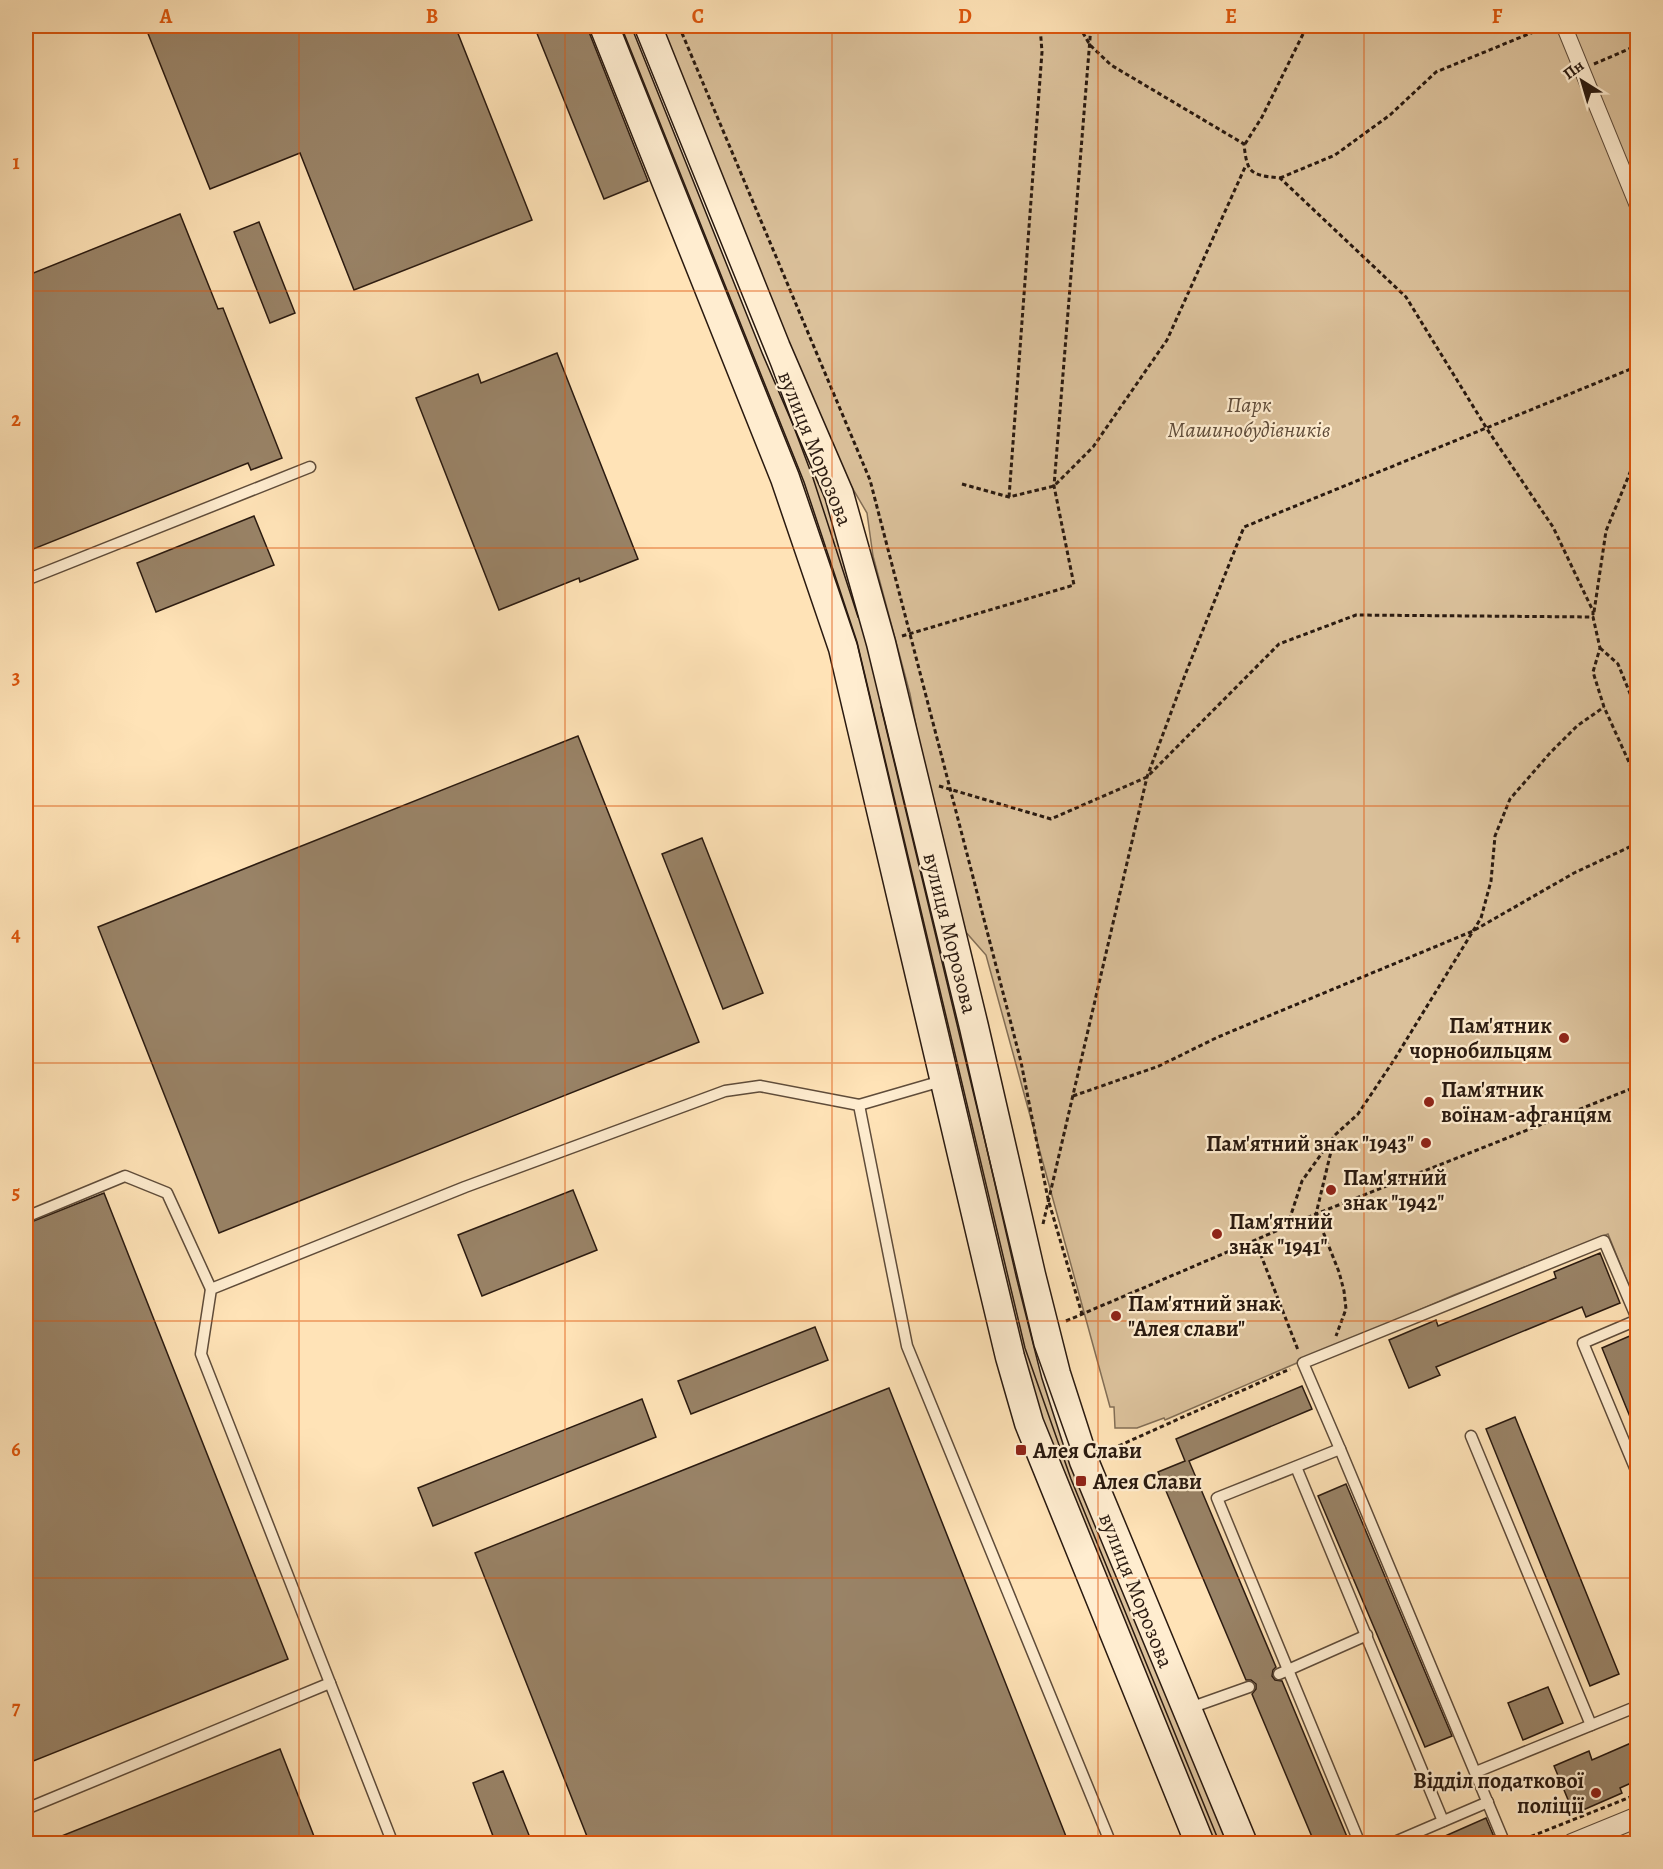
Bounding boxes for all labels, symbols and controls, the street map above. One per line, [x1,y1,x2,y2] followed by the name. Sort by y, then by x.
[159,3,173,30] text: A
[426,3,438,30] text: B
[692,3,704,30] text: C
[958,3,972,30] text: D
[1225,3,1237,30] text: E
[1492,3,1503,30] text: F
[1552,51,1612,111] north arrow
[1559,55,1589,85] text: Пн
[12,149,20,176] text: 1
[770,366,860,531] street label: вулиця Морозова
[1168,390,1330,445] park label: Парк Машинобудівників
[11,406,21,433] text: 2
[12,664,20,691] text: 3
[916,850,985,1018] street label: вулиця Морозова
[11,921,21,948] text: 4
[1410,1011,1552,1066] place label: Пам'ятник чорнобильцям
[1557,1031,1571,1045] marker: Пам'ятник чорнобильцям
[1441,1075,1612,1130] place label: Пам'ятник воїнам-афганцям
[1422,1095,1436,1109] marker: Пам'ятник воїнам-афганцям
[1206,1129,1414,1159] place label: Пам'ятний знак "1943"
[1419,1136,1433,1150] marker: Пам'ятний знак "1943"
[1343,1163,1447,1218] place label: Пам'ятний знак "1942"
[12,1179,20,1206] text: 5
[1324,1183,1338,1197] marker: Пам'ятний знак "1942"
[1229,1207,1333,1262] place label: Пам'ятний знак "1941"
[1210,1227,1224,1241] marker: Пам'ятний знак "1941"
[1128,1289,1281,1344] place label: Пам'ятний знак "Алея слави"
[1109,1309,1123,1323] marker: Пам'ятний знак "Алея слави"
[11,1436,21,1463] text: 6
[1032,1436,1142,1466] place label: Aлея Слави
[1014,1443,1028,1457] marker: Aлея Слави
[1092,1467,1202,1497] place label: Алея Слави
[1074,1474,1088,1488] marker: Алея Слави
[1091,1508,1181,1673] street label: вулиця Морозова
[12,1694,21,1721] text: 7
[1413,1766,1585,1821] place label: Відділ податкової поліції
[1589,1786,1603,1800] marker: Відділ податкової поліції

